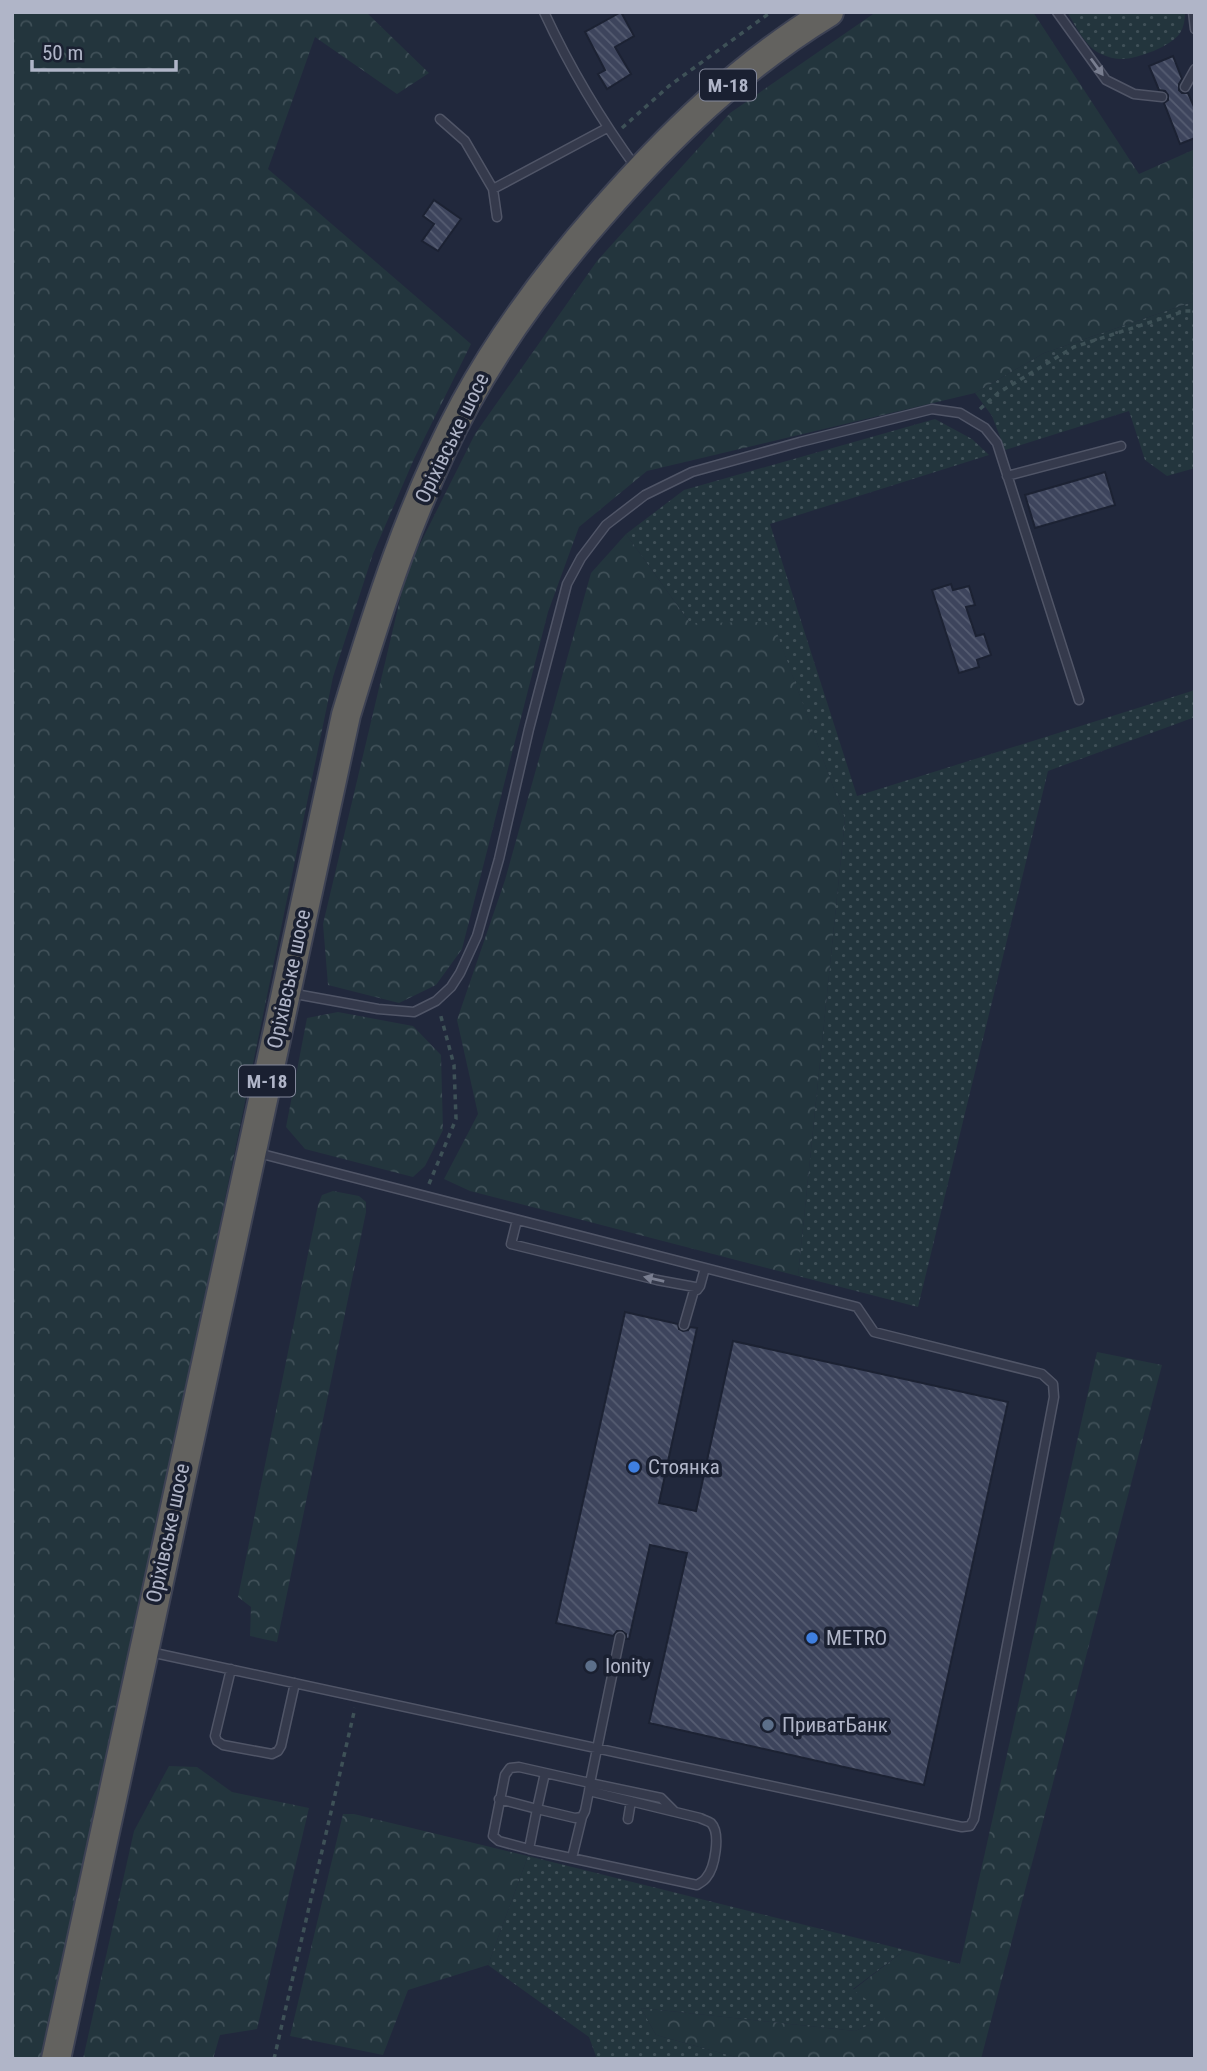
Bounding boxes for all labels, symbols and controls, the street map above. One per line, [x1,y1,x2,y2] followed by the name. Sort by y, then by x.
[32,28,175,72] scale bar
[42,41,83,65] text: 50 m
[1090,58,1104,76] one-way arrow
[700,69,756,100] road number: М-18
[410,369,494,507] street label: Оріхівське шосе
[263,907,315,1051] street label: Оріхівське шосе
[239,1065,295,1096] road number: М-18
[643,1274,665,1285] one-way arrow
[648,1455,720,1479] place label: Стоянка
[626,1459,642,1475] marker: Стоянка
[142,1461,194,1605] street label: Оріхівське шосе
[826,1626,887,1650] place label: METRO
[804,1630,820,1646] marker: METRO
[605,1654,651,1678] place label: Ionity
[583,1658,599,1674] marker: Ionity
[782,1713,888,1737] place label: ПриватБанк
[760,1717,776,1733] marker: ПриватБанк

